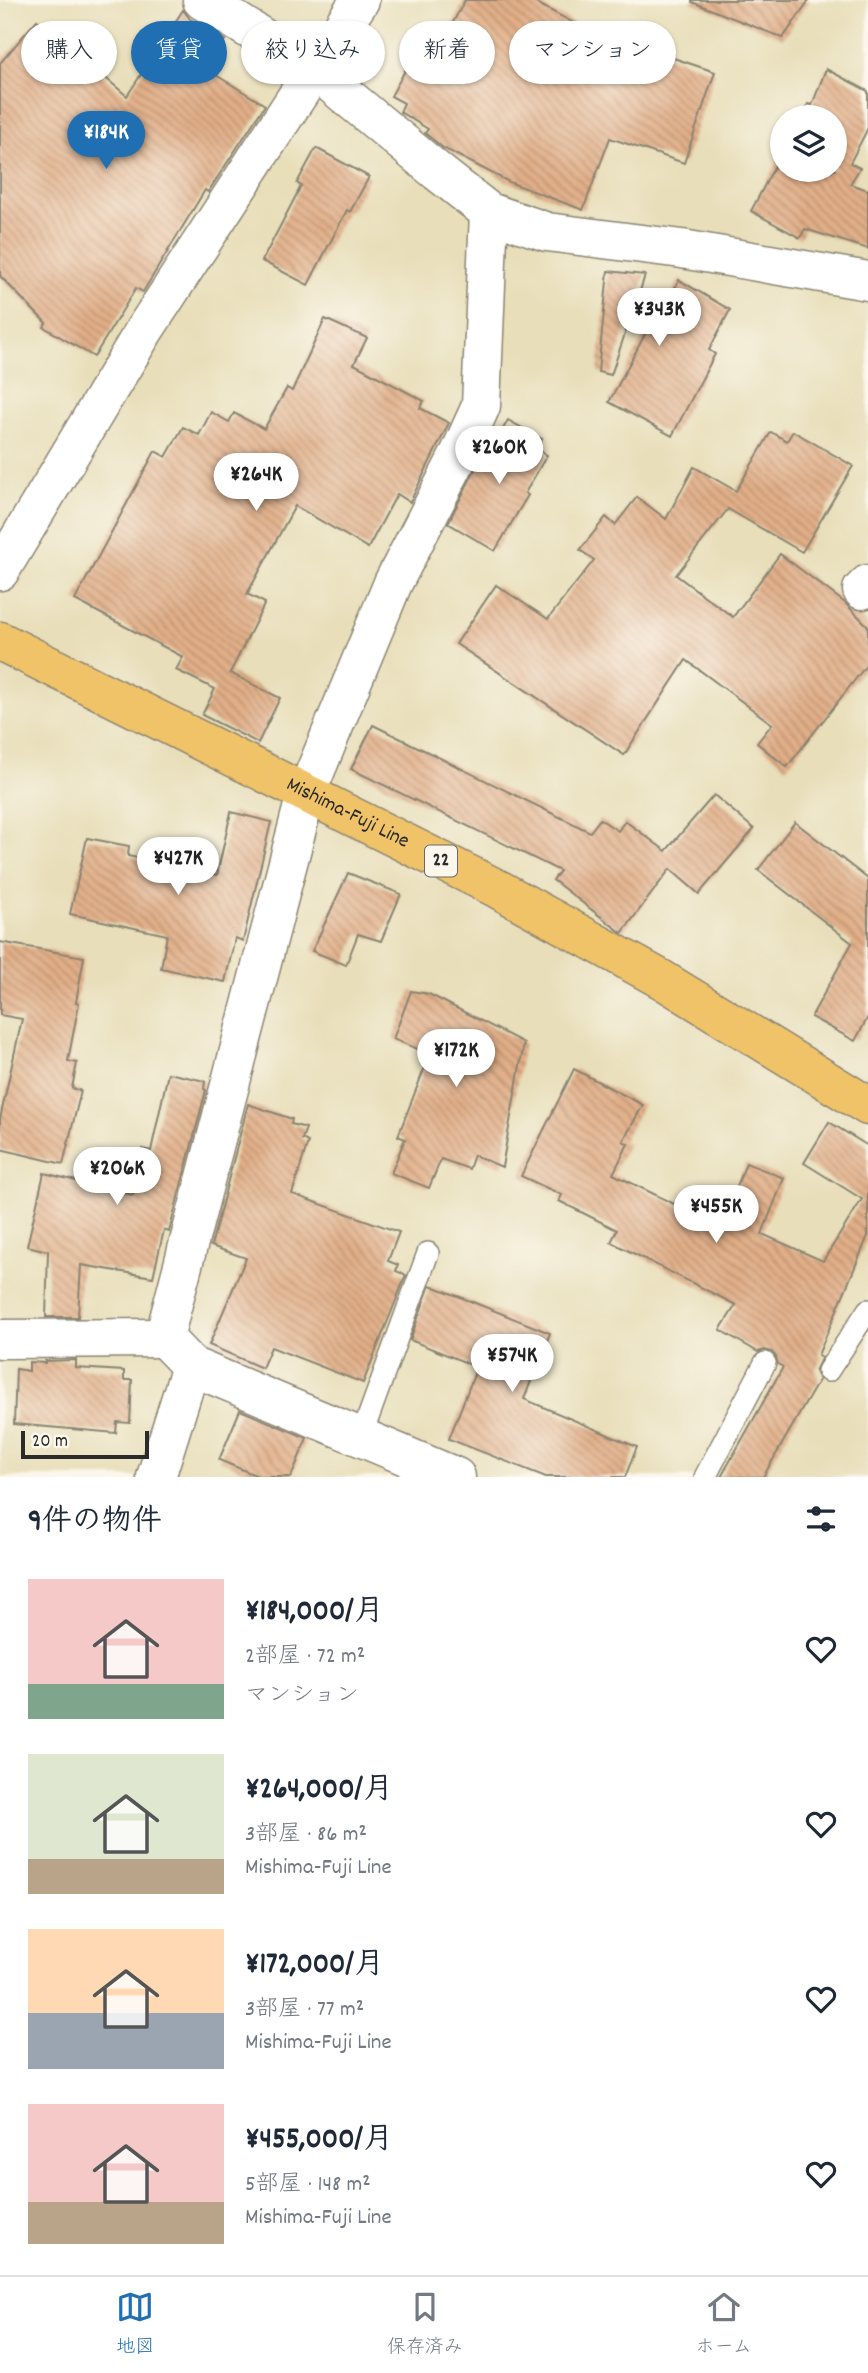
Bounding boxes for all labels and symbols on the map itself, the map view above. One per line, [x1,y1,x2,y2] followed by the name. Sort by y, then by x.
[57,111,155,171] pin: ¥184K
[610,288,708,348] pin: ¥343K
[450,426,548,486] pin: ¥260K
[207,454,305,513] pin: ¥264K
[281,771,414,857] street label: Mishima-Fuji Line
[129,838,227,897] pin: ¥427K
[425,846,457,876] road number: 22
[407,1030,505,1089] pin: ¥172K
[68,1148,166,1207] pin: ¥206K
[667,1186,765,1245] pin: ¥455K
[463,1334,561,1394] pin: ¥574K
[21,1428,149,1460] scale bar

